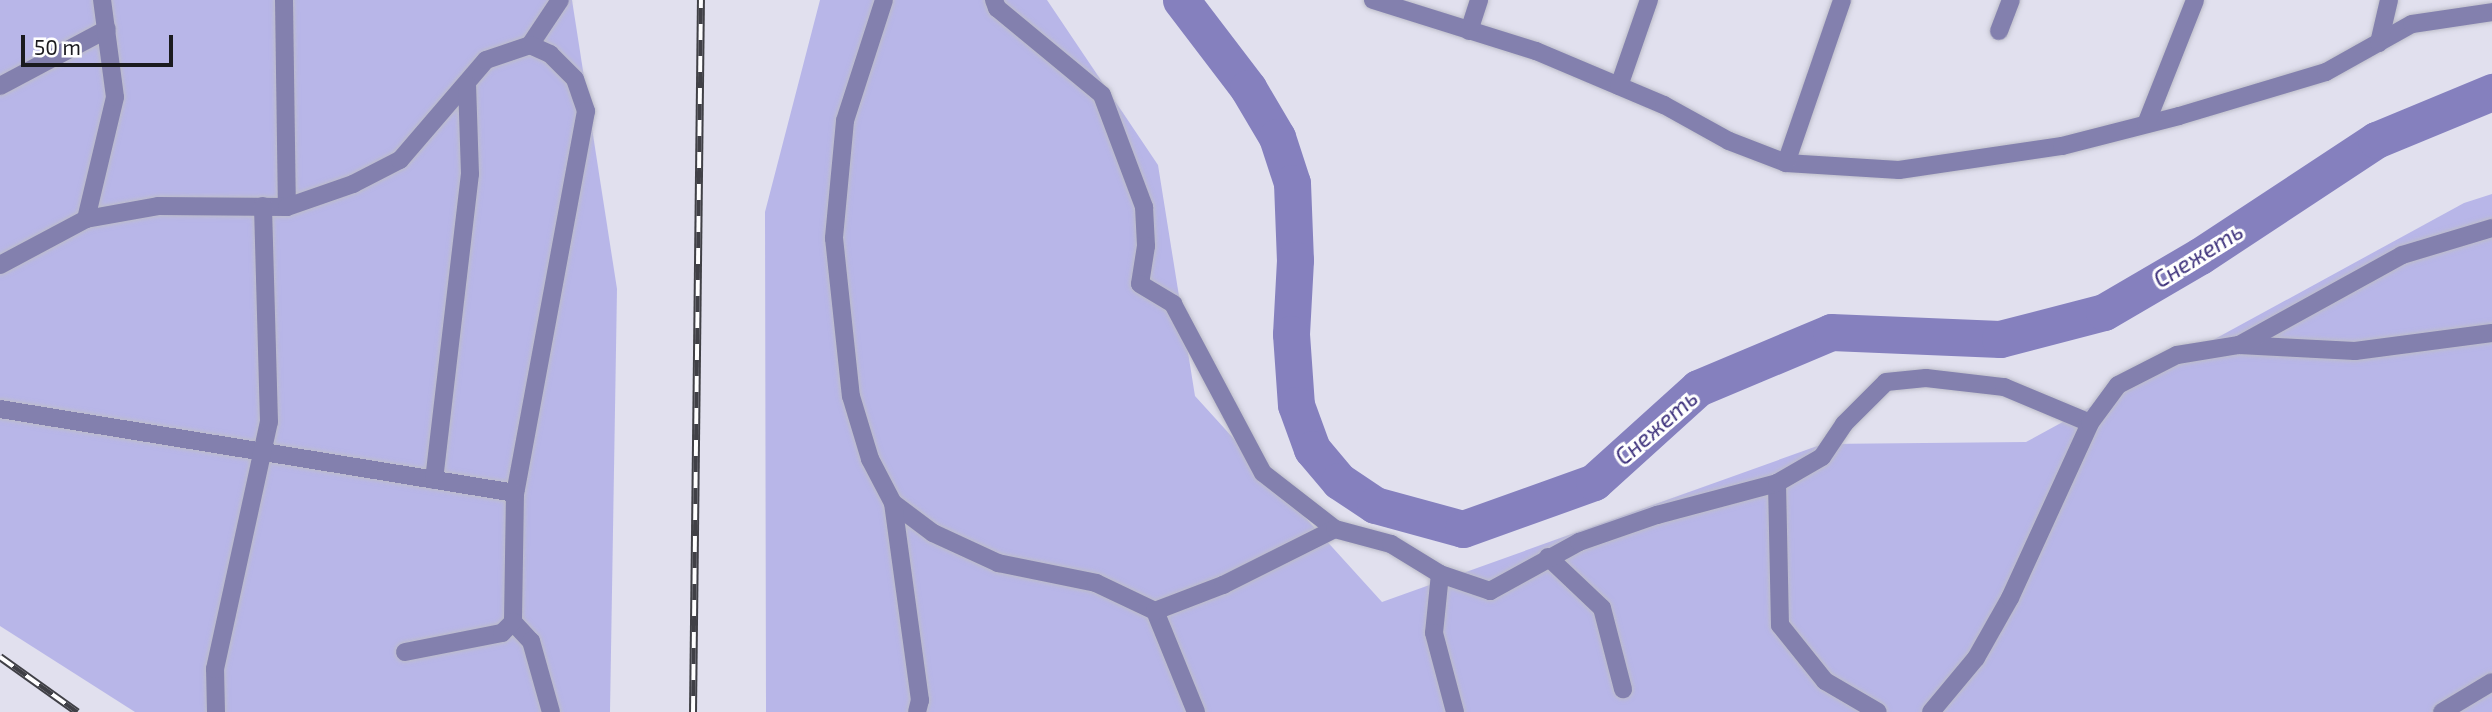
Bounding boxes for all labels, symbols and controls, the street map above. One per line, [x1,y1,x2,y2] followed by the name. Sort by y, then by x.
[24,21,177,65] scale bar
[34,34,81,59] text: 50 m
[2148,217,2248,293] water label: Снежеть
[1609,384,1703,470] water label: Снежеть

